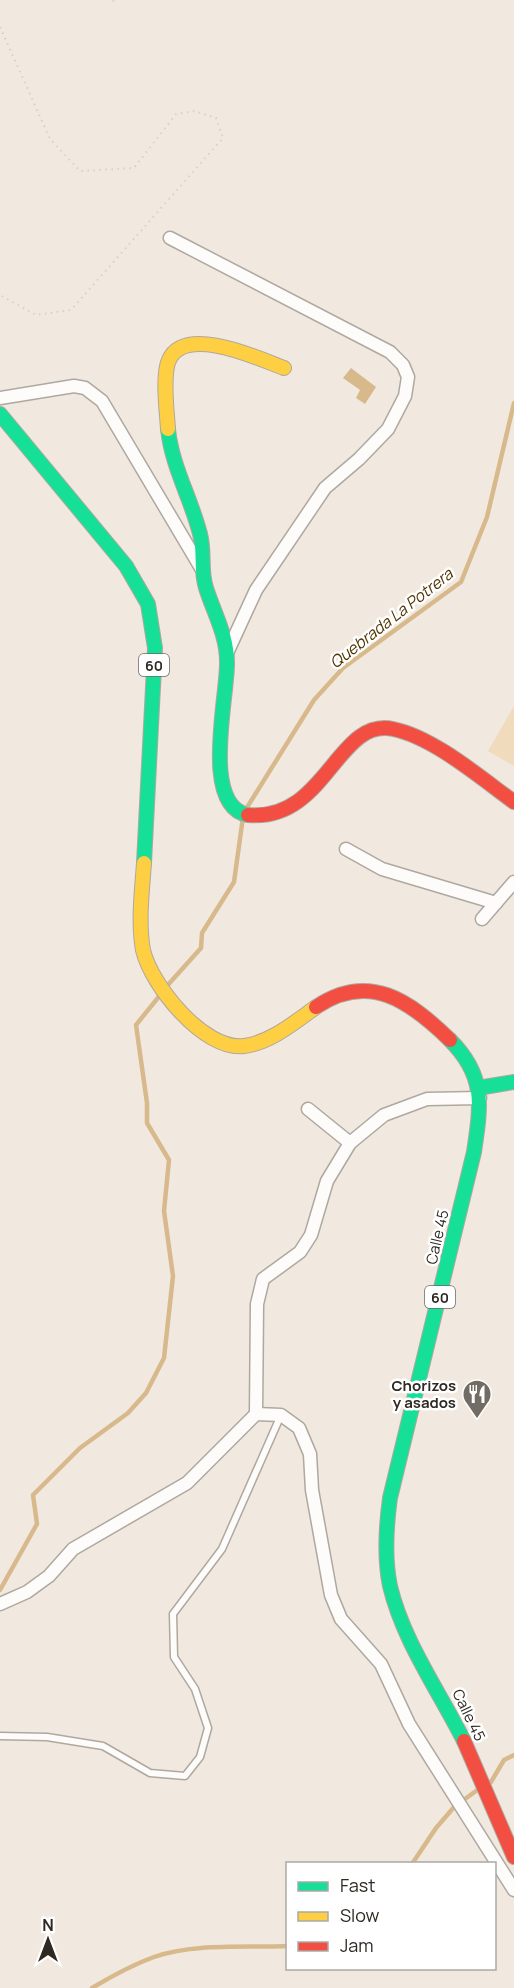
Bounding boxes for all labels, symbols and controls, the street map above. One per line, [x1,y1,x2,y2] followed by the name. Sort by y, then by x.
[325,562,458,673] water label: Quebrada La Potrera
[139,654,169,676] road number: 60
[421,1208,453,1266] street label: Calle 45
[425,1286,455,1308] road number: 60
[391,1375,456,1413] place label: Chorizos y asados
[461,1378,493,1420] restaurant icon: Chorizos y asados
[447,1686,491,1744] street label: Calle 45
[286,1862,496,1970] legend
[340,1873,375,1897] text: Fast
[340,1903,380,1927] text: Slow
[18,1910,78,1970] north arrow
[42,1914,54,1936] text: N
[340,1933,374,1957] text: Jam

